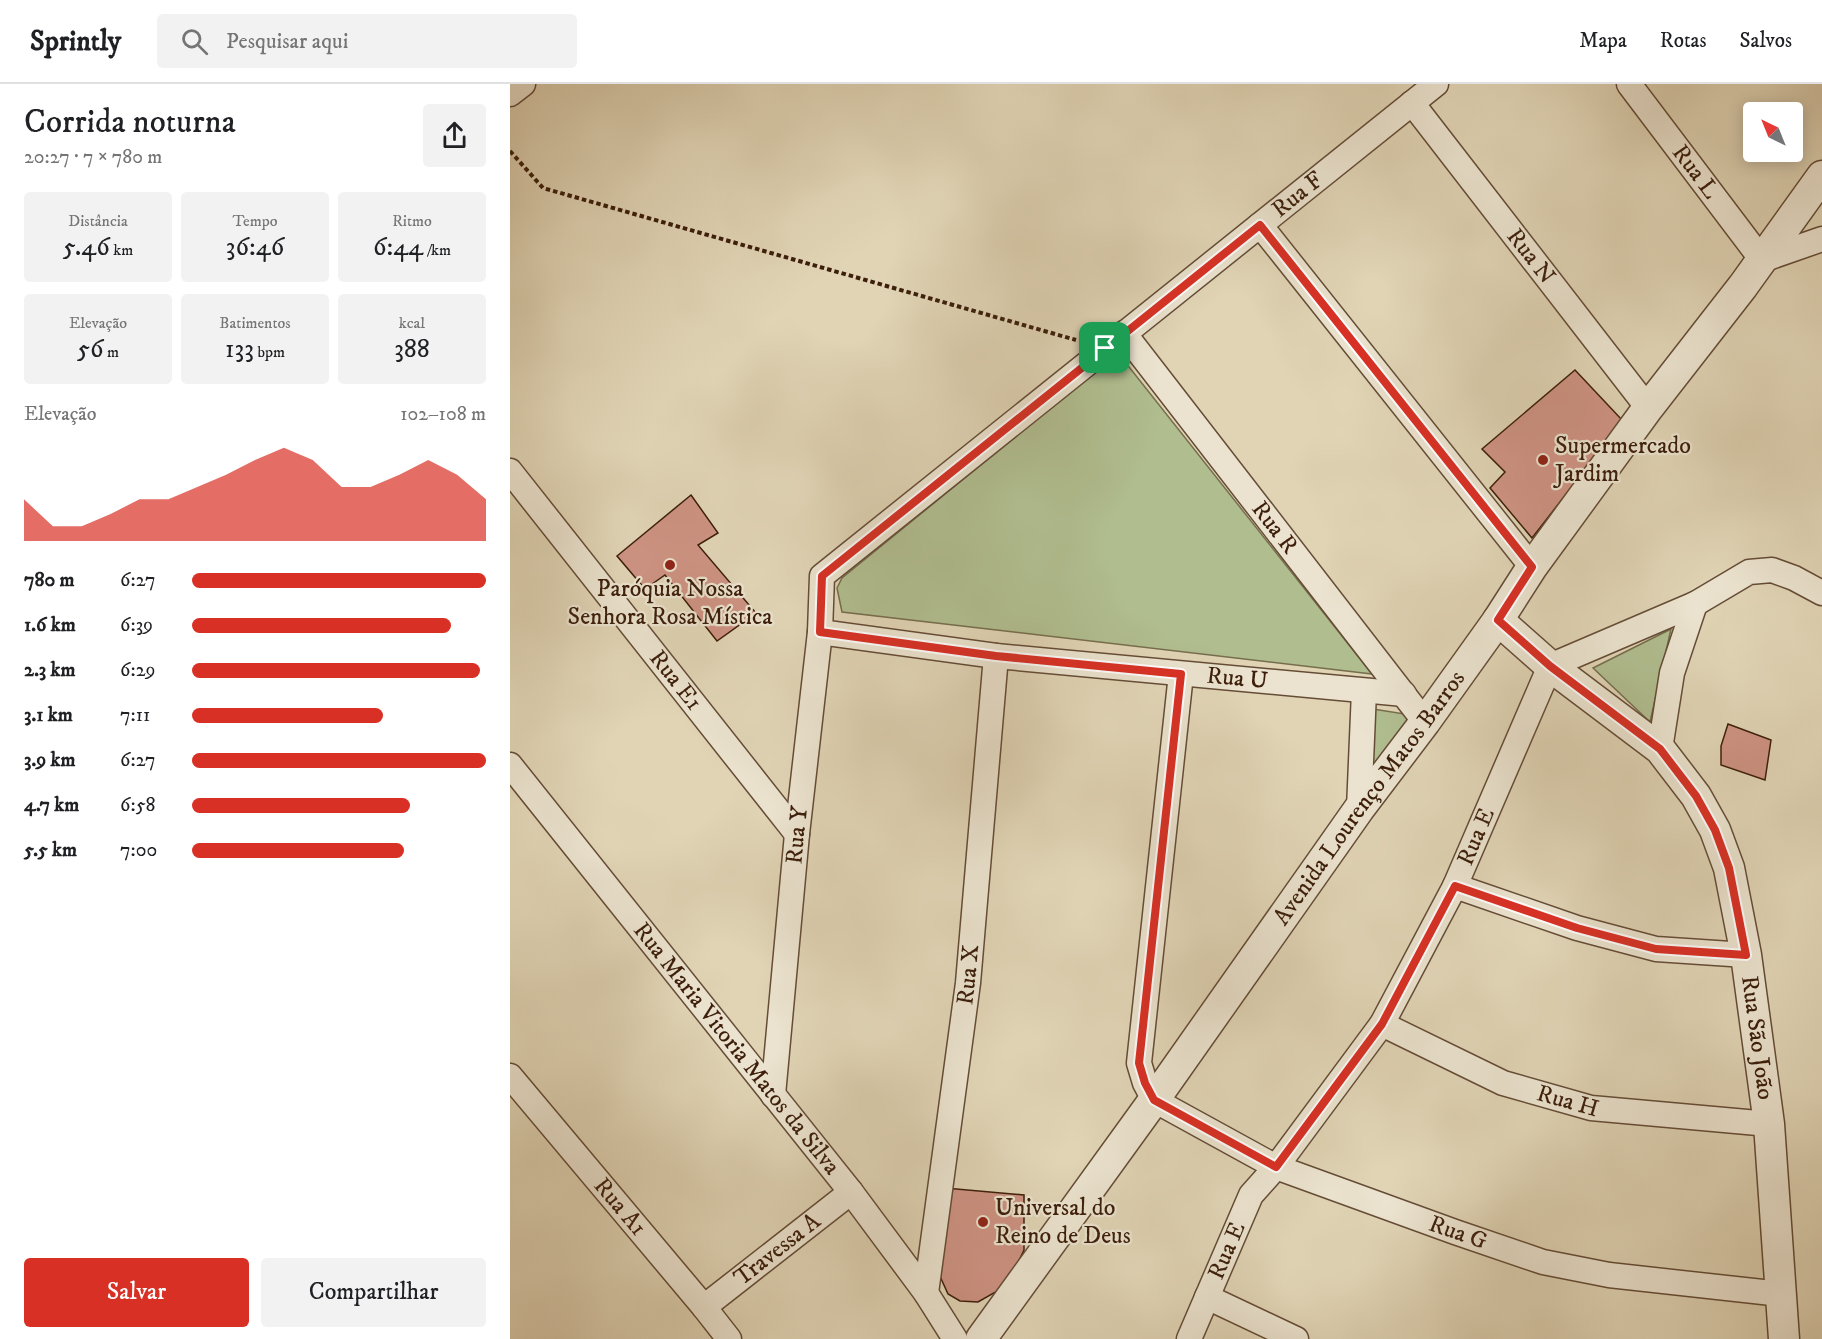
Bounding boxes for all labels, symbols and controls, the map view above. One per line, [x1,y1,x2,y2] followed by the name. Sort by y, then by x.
[157,14,577,68] search box
[30,24,121,59] text: Sprintly
[178,25,211,58] icon: search
[226,28,348,55] text: Pesquisar aqui
[1579,28,1627,54] text: Mapa
[1660,28,1707,54] text: Rotas
[1740,28,1792,54] text: Salvos
[24,102,236,143] text: Corrida noturna
[1743,102,1803,162] north arrow
[1743,102,1803,162] map controls
[423,104,486,167] button: share
[1665,139,1725,205] street label: Rua L
[24,145,162,170] text: 20:27 · 7 × 780 m
[1266,165,1330,225] street label: Rua F
[68,211,128,231] text: Distância
[233,211,277,231] text: Tempo
[392,211,432,231] text: Ritmo
[1500,222,1562,290] street label: Rua N
[63,231,110,264] text: 5.46
[226,231,284,264] text: 36:46
[373,231,423,264] text: 6:44
[110,240,133,260] text: km
[423,240,451,260] text: /km
[69,313,127,333] text: Elevação
[219,313,291,333] text: Batimentos
[399,313,425,333] text: kcal
[1079,322,1130,373] pin
[1088,331,1121,364] icon: arrive
[77,333,104,366] text: 56
[225,333,254,366] text: 133
[394,333,430,366] text: 388
[104,342,119,362] text: m
[254,342,285,362] text: bpm
[24,402,97,427] text: Elevação
[400,402,486,427] text: 102–108 m
[1553,431,1691,489] place label: Supermercado Jardim
[1536,453,1550,467] marker: Supermercado Jardim
[1245,495,1304,560] street label: Rua R
[663,558,677,572] marker: Paróquia Nossa Senhora Rosa Mística
[24,568,75,593] text: 780 m
[120,568,156,593] text: 6:27
[568,574,773,632] place label: Paróquia Nossa Senhora Rosa Mística
[24,613,76,638] text: 1.6 km
[120,613,153,638] text: 6:39
[643,644,709,717] street label: Rua E1
[24,658,76,683] text: 2.3 km
[120,658,155,683] text: 6:29
[1205,661,1269,696] street label: Rua U
[1267,665,1472,931] street label: Avenida Lourenço Matos Barros
[24,703,73,728] text: 3.1 km
[120,703,150,728] text: 7:11
[24,748,75,773] text: 3.9 km
[120,748,156,773] text: 6:27
[24,793,79,818] text: 4.7 km
[120,793,156,818] text: 6:58
[1451,803,1502,870] street label: Rua E
[779,804,815,865] street label: Rua Y
[24,838,77,863] text: 5.5 km
[120,838,157,863] text: 7:00
[627,916,847,1182] street label: Rua Maria Vitoria Matos da Silva
[950,944,986,1007] street label: Rua X
[1734,974,1781,1102] street label: Rua São João
[1533,1078,1602,1124] street label: Rua H
[587,1172,653,1242] street label: Rua A1
[995,1193,1131,1251] place label: Universal do Reino de Deus
[728,1206,827,1293] street label: Travessa A
[1425,1209,1491,1257] street label: Rua G
[976,1215,990,1229] marker: Universal do Reino de Deus
[1201,1217,1253,1284] street label: Rua E
[24,1258,249,1327] button: Salvar
[261,1258,486,1327] button: Compartilhar

